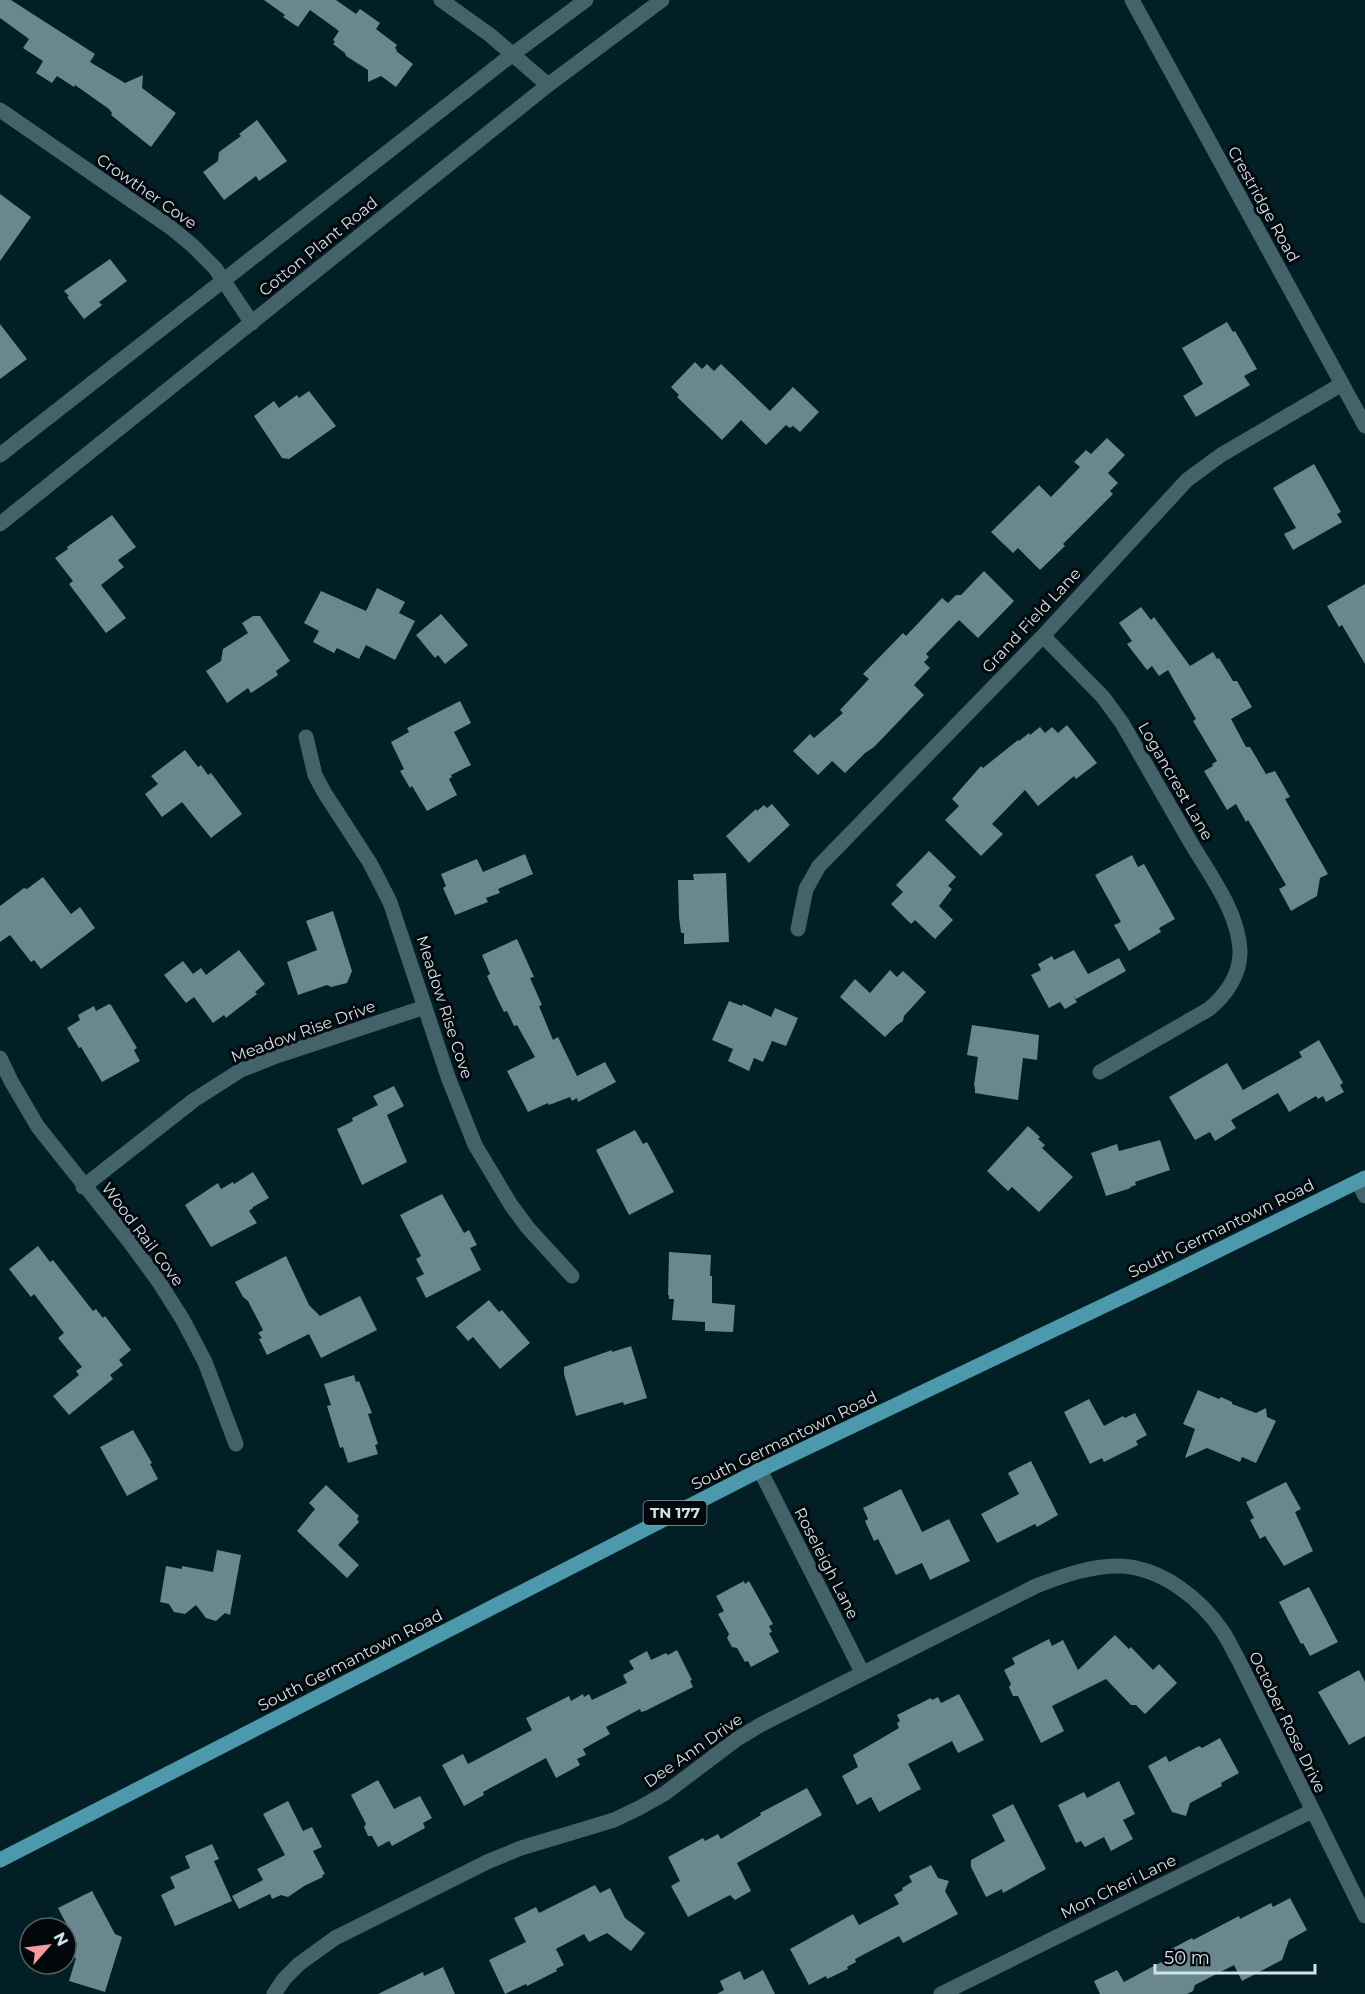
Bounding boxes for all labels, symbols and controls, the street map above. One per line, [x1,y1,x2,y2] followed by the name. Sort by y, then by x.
[1224,143,1303,266] street label: Crestridge Road
[93,150,200,233] street label: Crowther Cove
[255,193,381,300] street label: Cotton Plant Road
[978,564,1085,677] street label: Grand Field Lane
[1134,719,1217,844] street label: Logancrest Lane
[412,933,477,1081] street label: Meadow Rise Cove
[228,996,378,1066] street label: Meadow Rise Drive
[1125,1175,1317,1282] street label: South Germantown Road
[98,1179,188,1290] street label: Wood Rail Cove
[688,1387,880,1494] street label: South Germantown Road
[644,1501,706,1525] road number: TN 177
[790,1504,863,1622] street label: Roseleigh Lane
[255,1606,446,1715] street label: South Germantown Road
[1245,1648,1330,1796] street label: October Rose Drive
[640,1709,746,1791] street label: Dee Ann Drive
[1057,1850,1179,1923] street label: Mon Cheri Lane
[18,1916,78,1976] north arrow
[49,1929,72,1949] text: N
[1155,1937,1316,1975] scale bar
[1164,1947,1210,1969] text: 50 m

